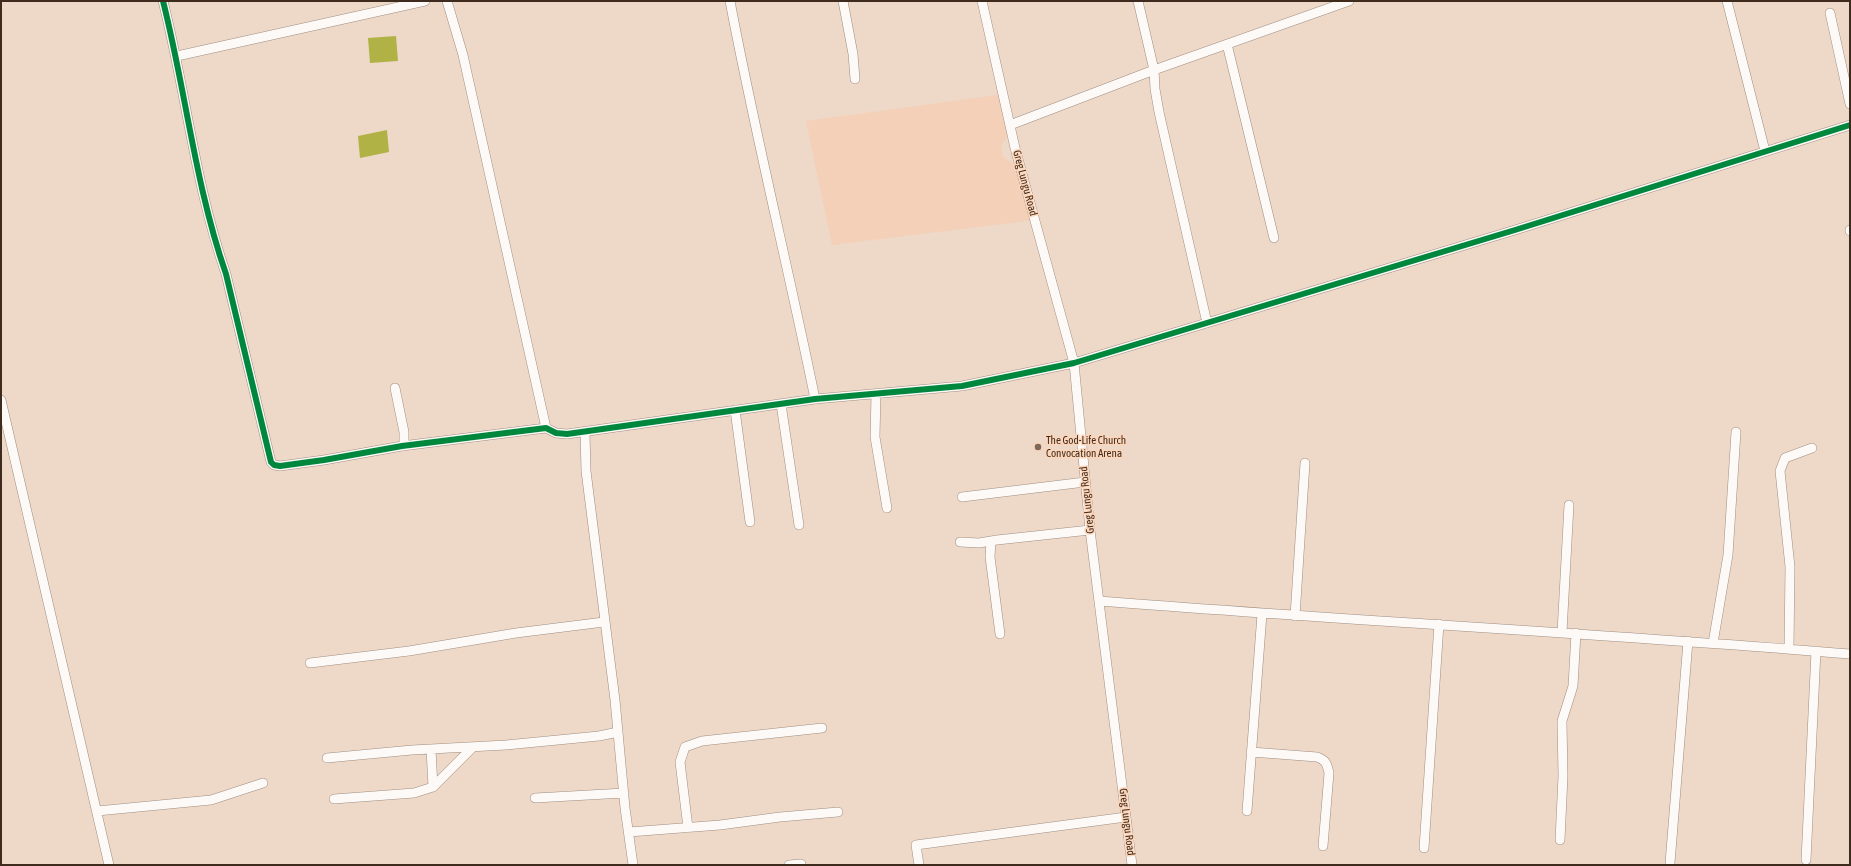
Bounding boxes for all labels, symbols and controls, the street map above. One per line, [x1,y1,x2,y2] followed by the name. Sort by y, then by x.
[1010,149,1040,217] street label: Greg Lungu Road
[1046,434,1126,460] place label: The God-Life Church Convocation Arena
[1033,442,1043,452] marker: The God-Life Church Convocation Arena
[1077,466,1097,534] street label: Greg Lungu Road
[1116,788,1138,856] street label: Greg Lungu Road

